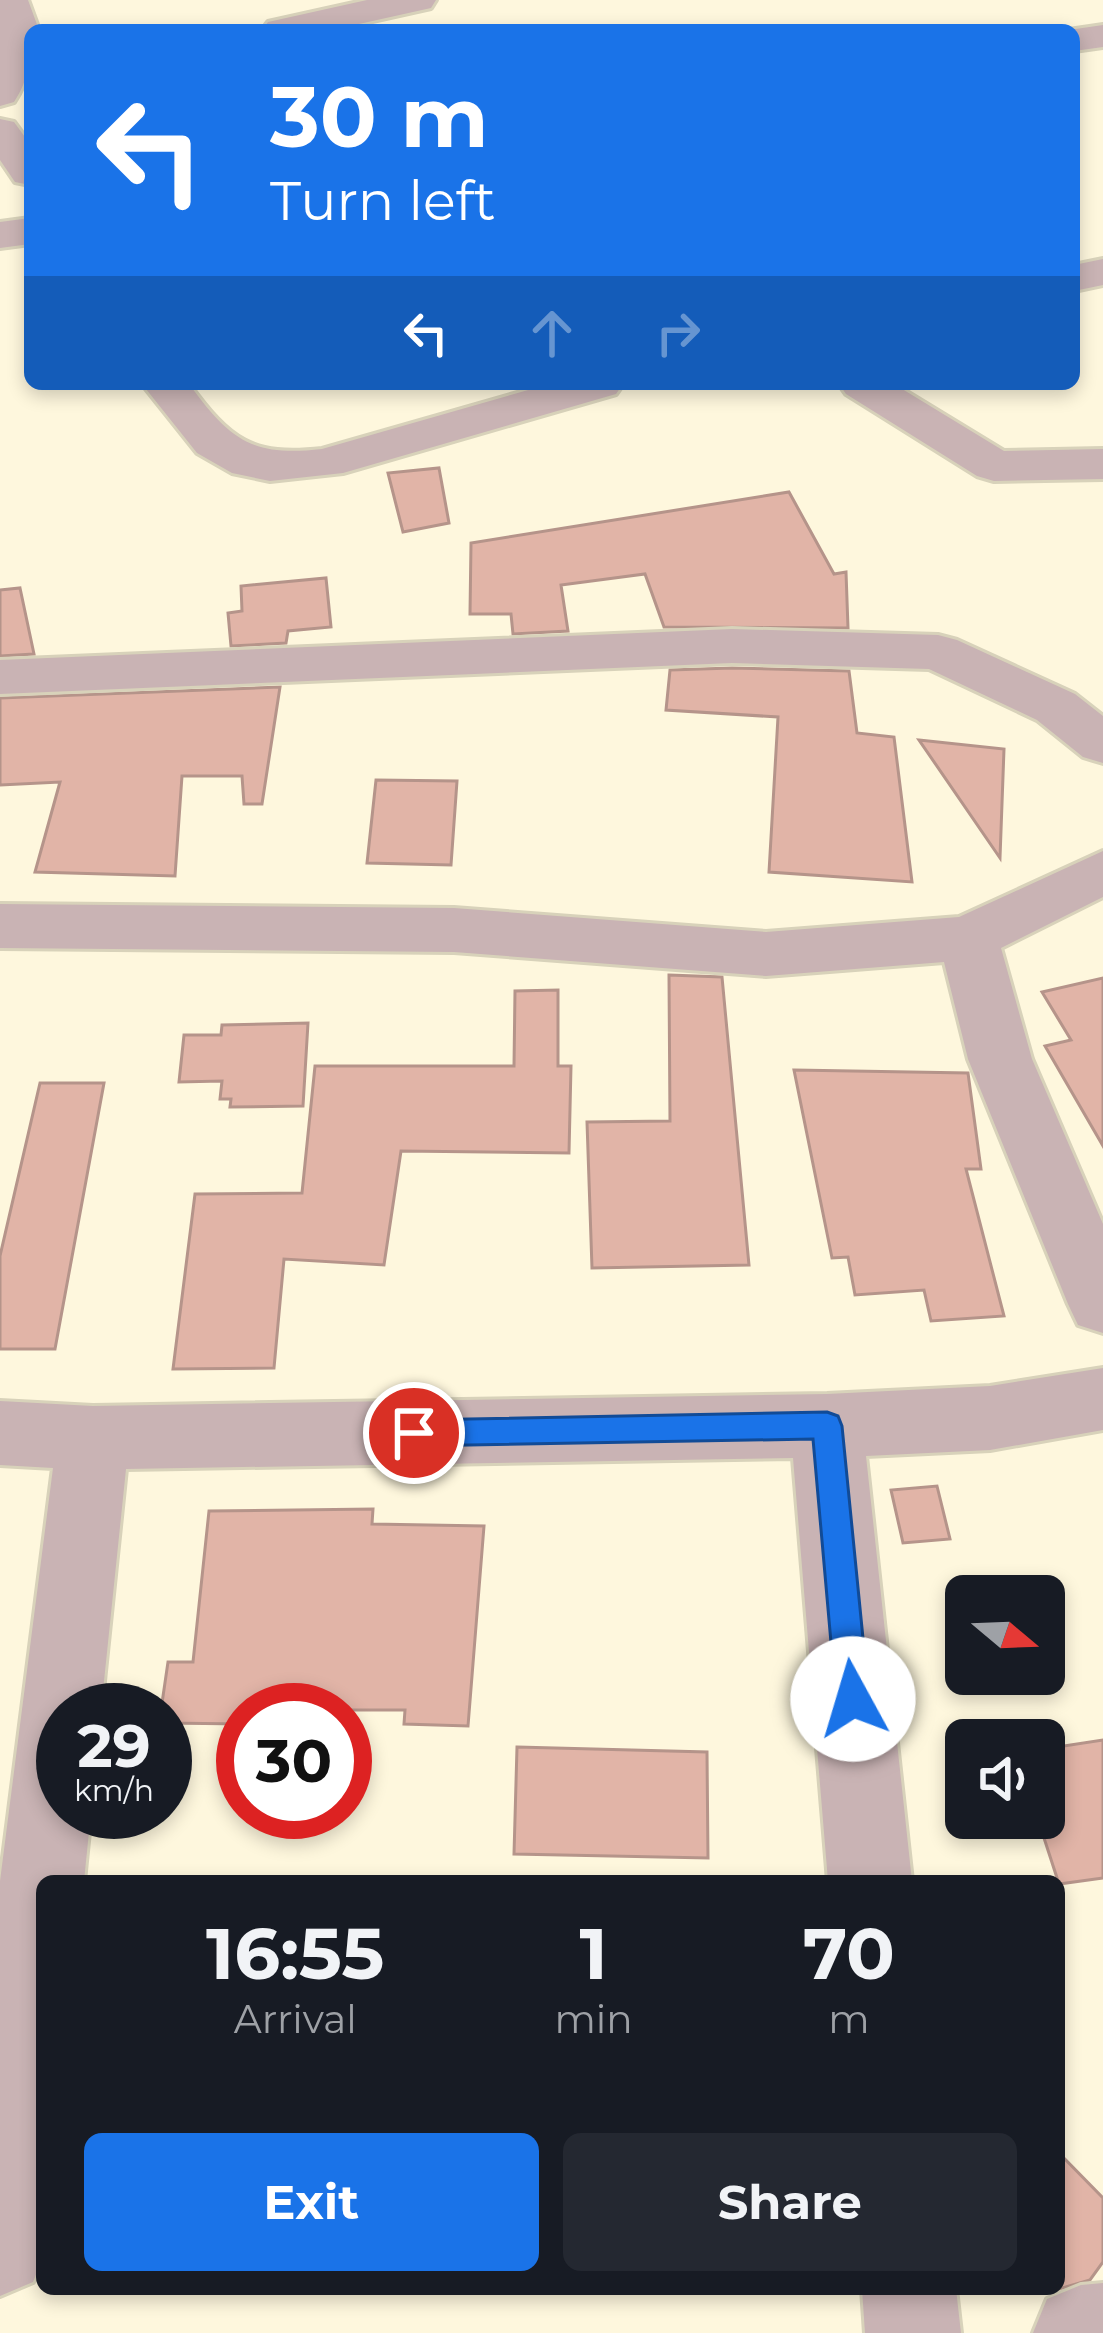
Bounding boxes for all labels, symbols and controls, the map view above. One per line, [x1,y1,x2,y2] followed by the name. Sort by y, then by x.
[270,66,489,168] text: 30 m
[72,72,228,228] icon: left
[270,168,496,234] text: Turn left
[393,300,459,366] icon: left
[519,300,585,366] icon: ahead
[645,300,711,366] icon: right
[363,1382,465,1484] pin
[381,1400,447,1466] icon: arrive
[945,1575,1065,1695] north arrow
[945,1575,1065,1839] map controls
[790,1636,916,1762] position arrow
[216,1683,372,1839] speed limit sign: 30
[77,1709,151,1782] text: 29
[945,1719,1065,1839] button: sound
[74,1772,154,1809] text: km/h
[206,1909,384,1997] text: 16:55
[579,1909,608,1997] text: 1
[803,1909,895,1997] text: 70
[234,1995,357,2043] text: Arrival
[554,1995,633,2043] text: min
[828,1995,870,2043] text: m
[84,2133,539,2271] button: Exit
[563,2133,1017,2271] button: Share

